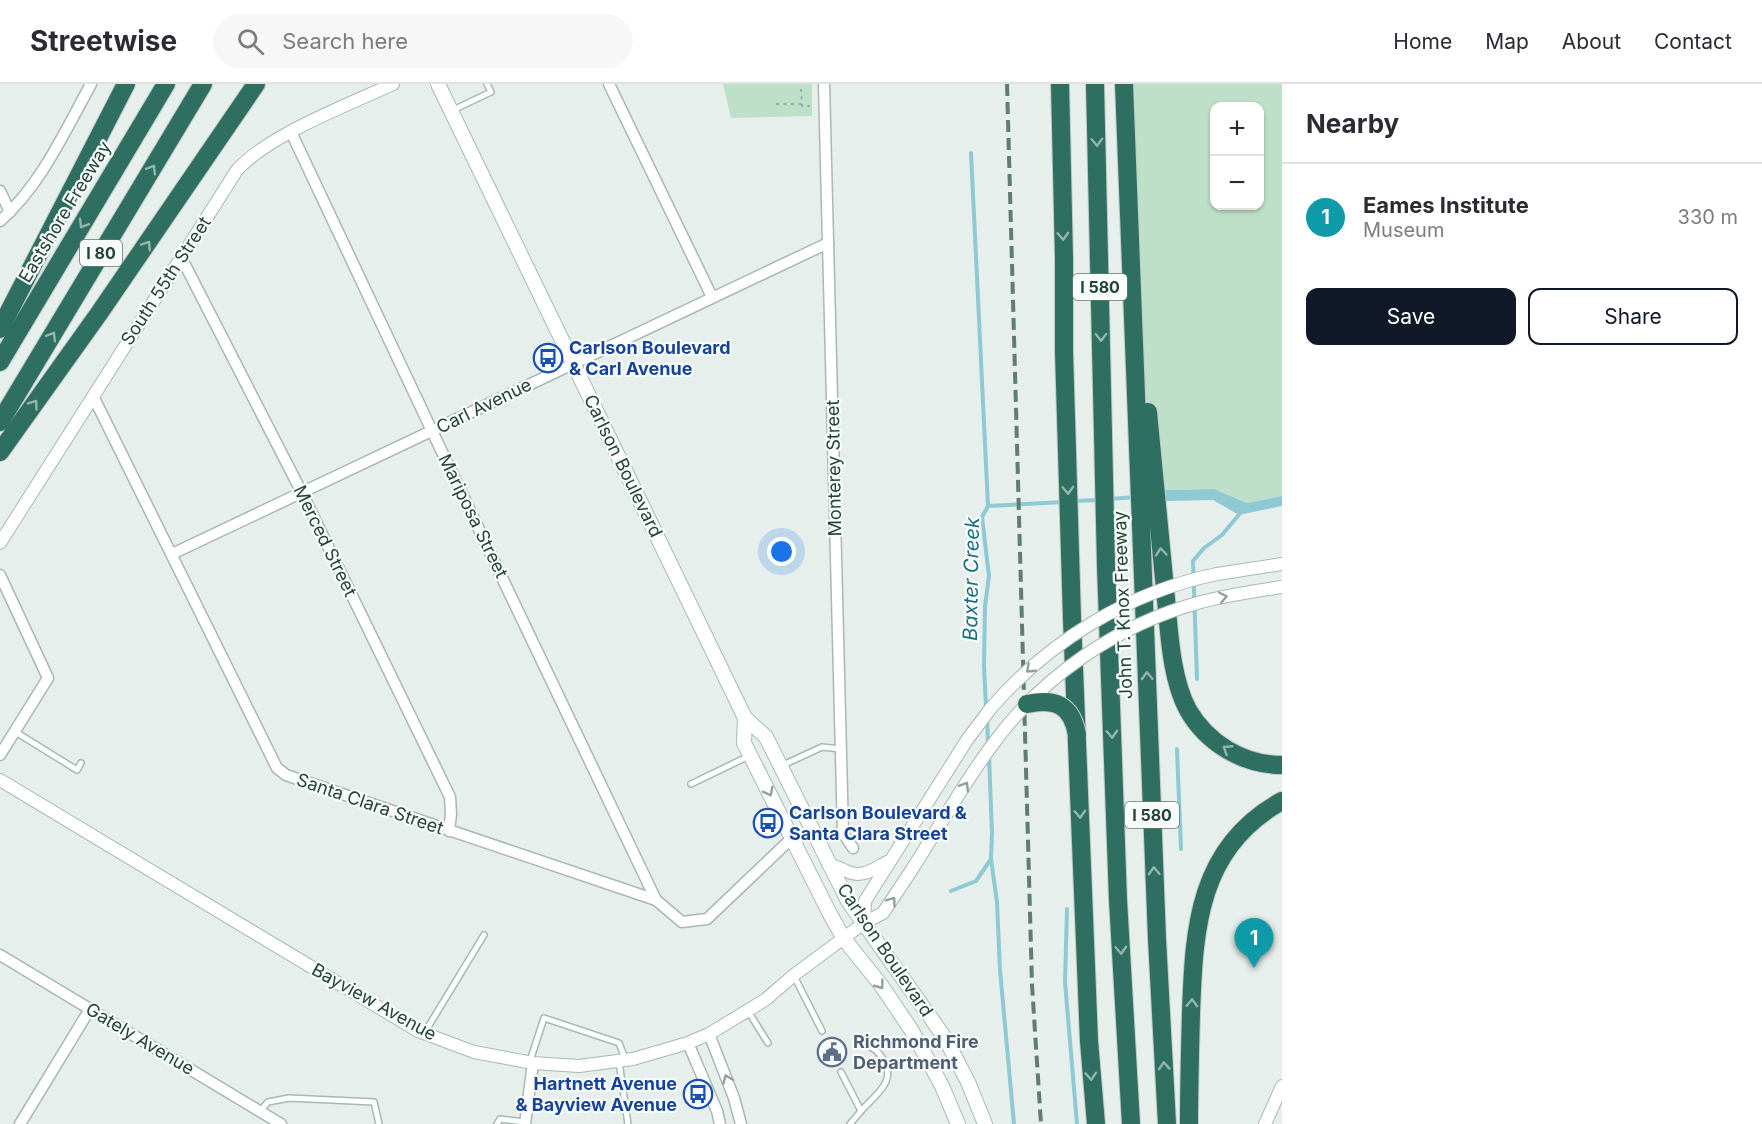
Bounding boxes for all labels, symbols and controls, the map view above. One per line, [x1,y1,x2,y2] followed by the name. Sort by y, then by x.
[213,14,633,68] search box
[30,24,177,58] text: Streetwise
[234,25,267,58] icon: search
[282,28,408,54] text: Search here
[1393,29,1452,54] text: Home
[1485,29,1529,54] text: Map
[1562,29,1621,54] text: About
[1654,29,1732,54] text: Contact
[1210,102,1264,210] map controls
[1210,102,1264,156] button: +
[1306,108,1399,139] text: Nearby
[14,137,115,286] street label: Eastshore Freeway
[1091,138,1104,147] one-way arrow
[1210,156,1264,210] button: −
[145,165,156,175] one-way arrow
[1363,192,1529,218] text: Eames Institute
[1321,205,1330,229] text: 1
[1678,205,1738,229] text: 330 m
[116,213,215,349] street label: South 55th Street
[78,218,90,228] one-way arrow
[1363,218,1444,242] text: Museum
[1057,231,1070,240] one-way arrow
[80,240,122,266] road number: I 80
[139,240,150,251] one-way arrow
[1073,274,1127,300] road number: I 580
[1306,288,1516,345] button: Save
[1528,288,1738,345] button: Share
[44,332,56,342] one-way arrow
[1095,333,1107,342] one-way arrow
[569,337,731,379] place label: Carlson Boulevard & Carl Avenue
[532,342,564,374] bus stop icon: Carlson Boulevard & Carl Avenue
[433,374,535,438] street label: Carl Avenue
[580,391,667,540] street label: Carlson Boulevard
[822,399,845,536] street label: Monterey Street
[27,400,38,411] one-way arrow
[434,450,513,581] street label: Mariposa Street
[290,482,361,600] street label: Merced Street
[1062,485,1075,494] one-way arrow
[1109,510,1136,700] street label: John T. Knox Freeway
[958,516,984,641] water label: Baxter Creek
[767,537,796,566] your location
[1155,548,1168,557] one-way arrow
[1218,591,1228,604] one-way arrow
[1026,662,1036,673] one-way arrow
[1140,671,1153,680] one-way arrow
[1106,730,1119,739] one-way arrow
[1223,745,1234,756] one-way arrow
[294,769,446,839] street label: Santa Clara Street
[958,782,969,793] one-way arrow
[762,785,773,796] one-way arrow
[789,802,967,844] place label: Carlson Boulevard & Santa Clara Street
[1125,802,1179,828] road number: I 580
[752,807,784,839] bus stop icon: Carlson Boulevard & Santa Clara Street
[1074,810,1087,819] one-way arrow
[1148,866,1161,875] one-way arrow
[833,879,938,1020] street label: Carlson Boulevard
[884,897,895,908] one-way arrow
[1234,918,1274,968] pin: 1
[1114,945,1127,954] one-way arrow
[308,959,440,1045] street label: Bayview Avenue
[873,978,884,989] one-way arrow
[82,998,198,1079] street label: Gately Avenue
[1185,998,1198,1007] one-way arrow
[853,1031,979,1073] place label: Richmond Fire Department
[816,1036,848,1068] public building icon: Richmond Fire Department
[1157,1061,1170,1070] one-way arrow
[1084,1071,1097,1080] one-way arrow
[516,1073,677,1115] place label: Hartnett Avenue & Bayview Avenue
[722,1074,734,1085] one-way arrow
[682,1078,714,1110] bus stop icon: Hartnett Avenue & Bayview Avenue

